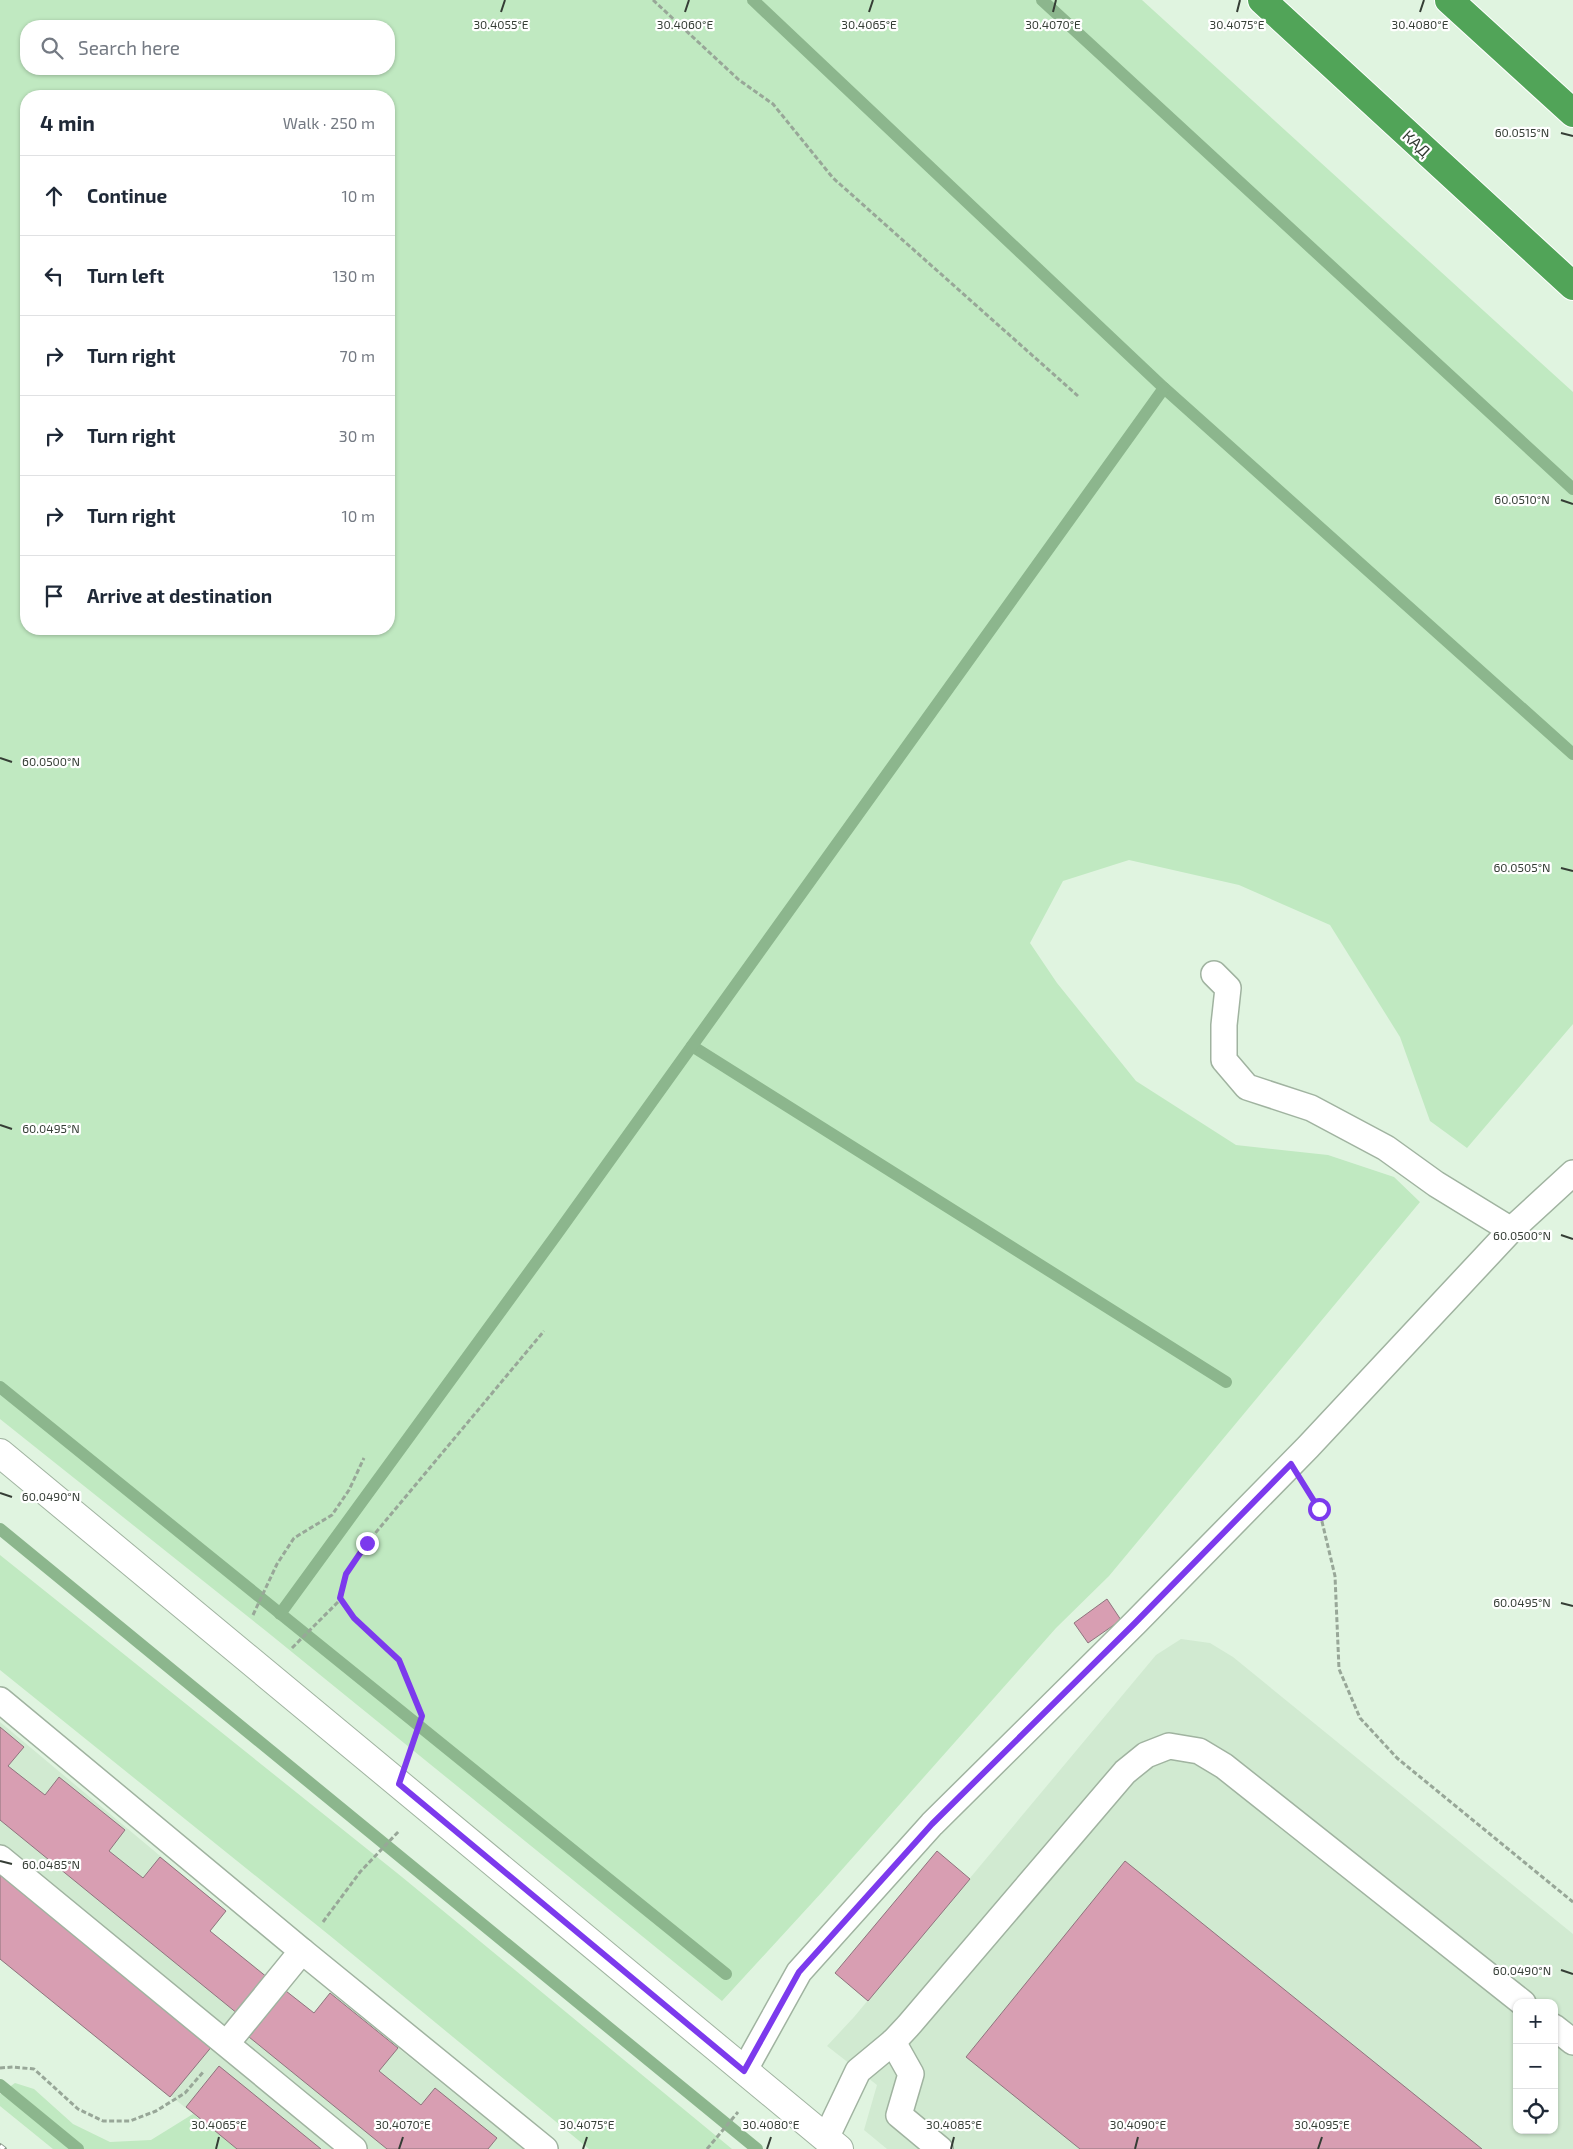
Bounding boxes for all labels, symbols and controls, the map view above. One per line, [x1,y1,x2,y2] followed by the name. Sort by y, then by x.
[473,17,529,31] text: 30.4055°E
[657,17,713,31] text: 30.4060°E
[841,17,897,31] text: 30.4065°E
[1025,17,1081,31] text: 30.4070°E
[1210,17,1265,31] text: 30.4075°E
[1392,17,1449,31] text: 30.4080°E
[20,20,395,75] search box
[38,34,66,62] icon: search
[78,36,180,59] text: Search here
[40,110,95,135] text: 4 min
[283,113,375,132] text: Walk · 250 m
[1495,125,1549,139] text: 60.0515°N
[1399,126,1435,160] street label: КАД
[40,182,68,210] icon: ahead
[87,184,167,207] text: Continue
[341,186,375,205] text: 10 m
[40,262,68,290] icon: left
[87,264,164,287] text: Turn left
[333,266,375,285] text: 130 m
[40,342,68,370] icon: right
[87,344,175,367] text: Turn right
[340,346,375,365] text: 70 m
[40,422,68,450] icon: right
[87,424,175,447] text: Turn right
[339,426,375,445] text: 30 m
[1494,492,1550,506] text: 60.0510°N
[40,502,68,530] icon: right
[87,504,175,527] text: Turn right
[341,506,375,525] text: 10 m
[40,582,68,610] icon: arrive
[87,584,272,607] text: Arrive at destination
[22,754,80,768] text: 60.0500°N
[1493,860,1551,874] text: 60.0505°N
[22,1121,80,1135] text: 60.0495°N
[1493,1228,1551,1242] text: 60.0500°N
[22,1489,80,1503] text: 60.0490°N
[1308,1498,1331,1521] route start
[356,1532,379,1555] route end
[1493,1595,1551,1609] text: 60.0495°N
[22,1857,80,1871] text: 60.0485°N
[1493,1963,1551,1977] text: 60.0490°N
[1513,1999,1558,2134] map controls
[1513,1999,1558,2044] button: +
[1513,2044,1558,2089] button: −
[1513,2089,1558,2134] button: locate
[191,2117,247,2131] text: 30.4065°E
[375,2117,431,2131] text: 30.4070°E
[560,2117,615,2131] text: 30.4075°E
[743,2117,800,2131] text: 30.4080°E
[926,2117,982,2131] text: 30.4085°E
[1110,2117,1166,2131] text: 30.4090°E
[1294,2117,1350,2131] text: 30.4095°E

